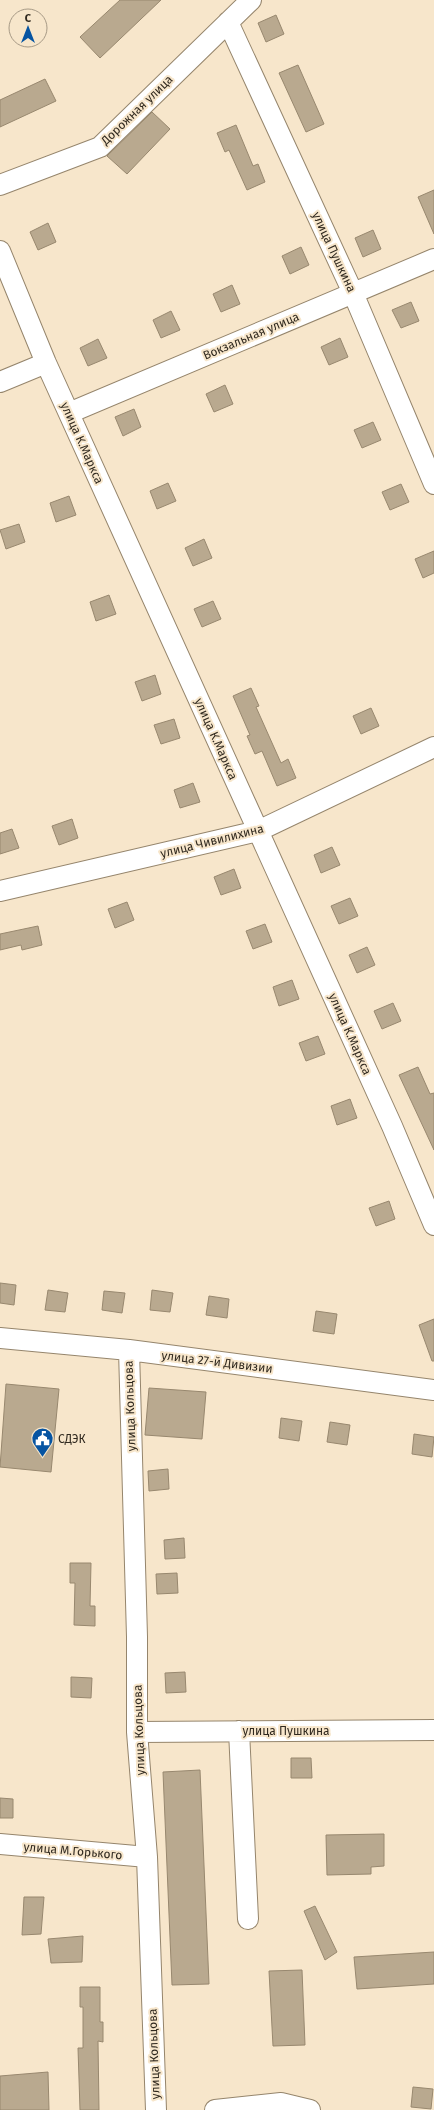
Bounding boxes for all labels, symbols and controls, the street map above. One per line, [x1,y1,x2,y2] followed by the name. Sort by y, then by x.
[8,8,48,48] north arrow
[25,12,32,25] text: С
[98,72,176,148] street label: Дорожная улица
[309,210,359,294] street label: улица Пушкина
[201,309,301,363] street label: Вокзальная улица
[58,400,106,486] street label: улица К.Маркса
[192,696,240,782] street label: улица К.Маркса
[159,821,265,861] street label: улица Чивилихина
[326,991,374,1077] street label: улица К.Маркса
[161,1348,273,1376] street label: улица 27-й Дивизии
[121,1360,139,1452] street label: улица Кольцова
[30,1426,56,1459] public building icon: СДЭК
[58,1432,86,1446] place label: СДЭК
[130,1684,148,1776] street label: улица Кольцова
[242,1724,330,1738] street label: улица Пушкина
[23,1840,123,1862] street label: улица М.Горького
[145,2008,163,2100] street label: улица Кольцова

